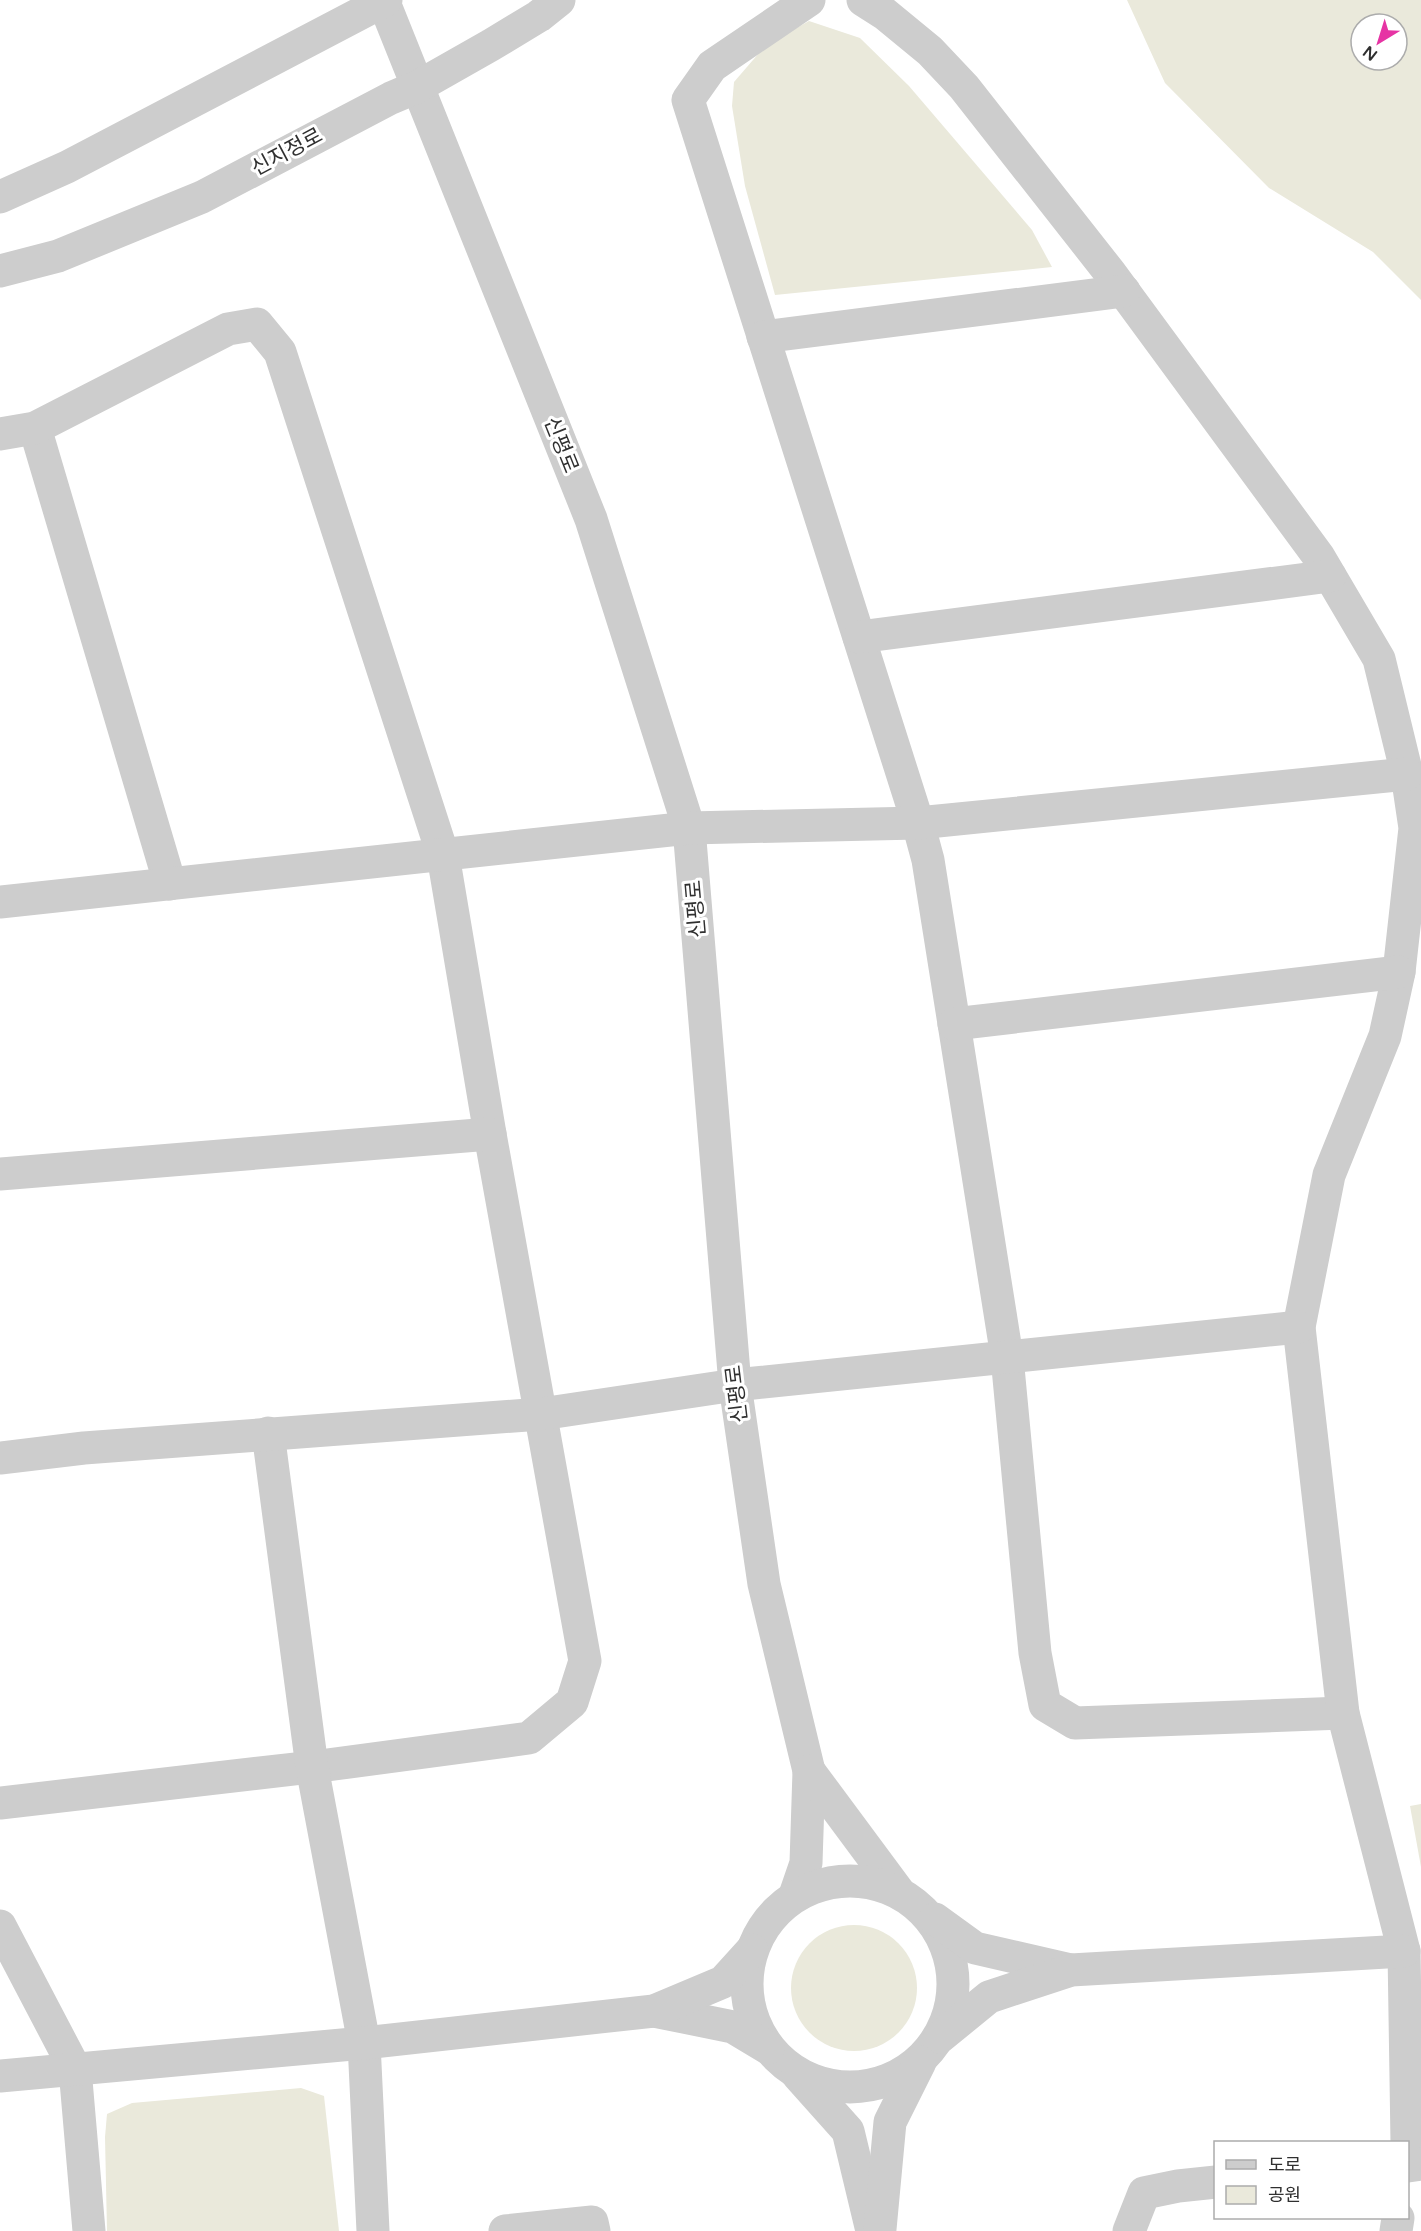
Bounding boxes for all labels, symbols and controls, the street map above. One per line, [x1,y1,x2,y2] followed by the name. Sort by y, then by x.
[1349,12,1409,72] north arrow
[1359,41,1382,65] text: N
[247,123,327,181] street label: 신지정로
[539,413,583,477] street label: 신평로
[681,879,711,939] street label: 신평로
[721,1364,753,1424] street label: 신평로
[1214,2141,1409,2219] legend
[1268,2154,1301,2176] text: 도로
[1268,2184,1301,2206] text: 공원

